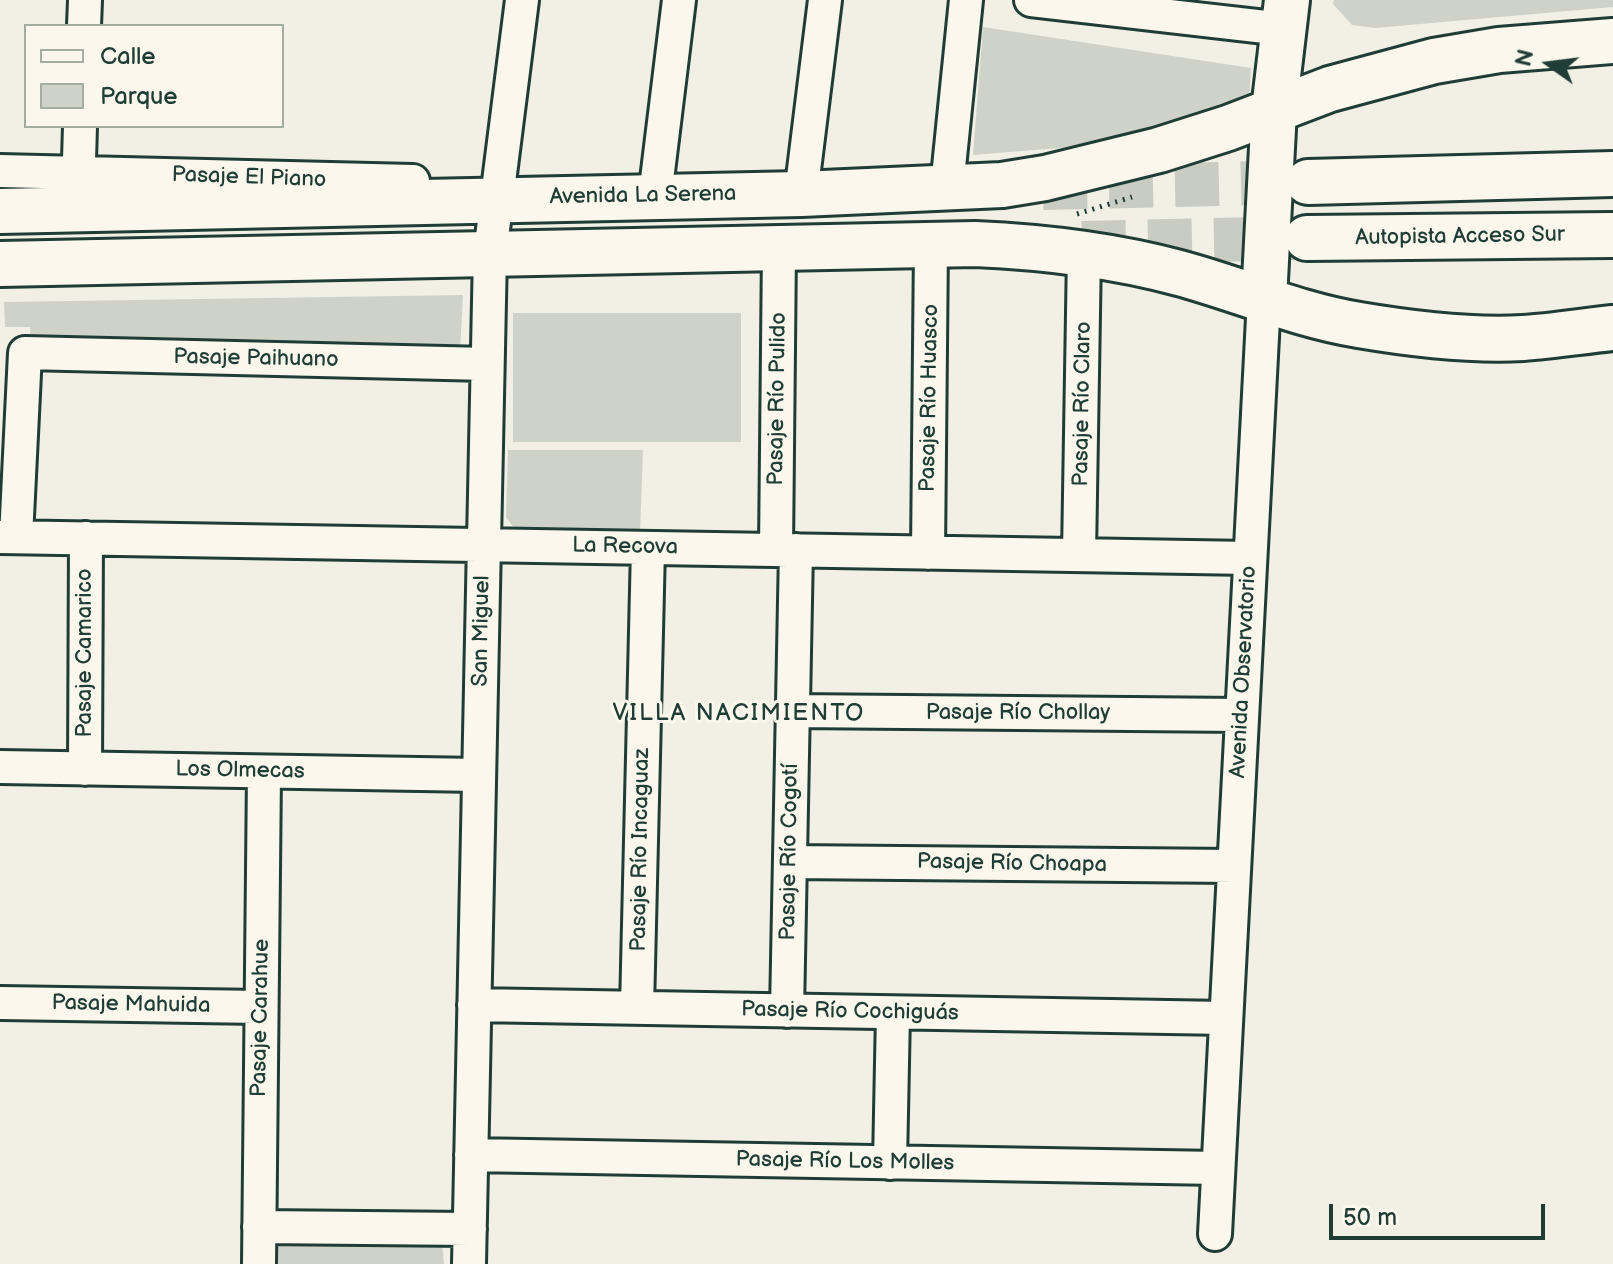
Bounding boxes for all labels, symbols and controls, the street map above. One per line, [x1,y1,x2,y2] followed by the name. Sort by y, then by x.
[24,24,284,128] legend
[1509,24,1589,104] north arrow
[100,42,155,71] text: Calle
[1510,47,1540,69] text: N
[100,82,178,111] text: Parque
[171,162,327,194] street label: Pasaje El Piano
[549,181,737,211] street label: Avenida La Serena
[1355,222,1565,252] street label: Autopista Acceso Sur
[915,304,945,492] street label: Pasaje Río Huasco
[763,312,793,486] street label: Pasaje Río Pulido
[1068,321,1098,487] street label: Pasaje Río Claro
[173,344,339,374] street label: Pasaje Paihuano
[572,533,678,561] street label: La Recova
[1225,565,1263,779] street label: Avenida Observatorio
[72,568,98,738] street label: Pasaje Camarico
[468,575,496,687] street label: San Miguel
[613,700,865,728] district label: VILLA NACIMIENTO
[926,700,1110,726] street label: Pasaje Río Chollay
[626,748,656,952] street label: Pasaje Río Incaguaz
[175,757,305,785] street label: Los Olmecas
[775,763,805,941] street label: Pasaje Río Cogotí
[917,849,1107,879] street label: Pasaje Río Choapa
[246,939,276,1097] street label: Pasaje Carahue
[51,990,211,1020] street label: Pasaje Mahuida
[741,997,959,1027] street label: Pasaje Río Cochiguás
[735,1147,955,1177] street label: Pasaje Río Los Molles
[1333,1188,1549,1238] scale bar
[1343,1203,1397,1232] text: 50 m

